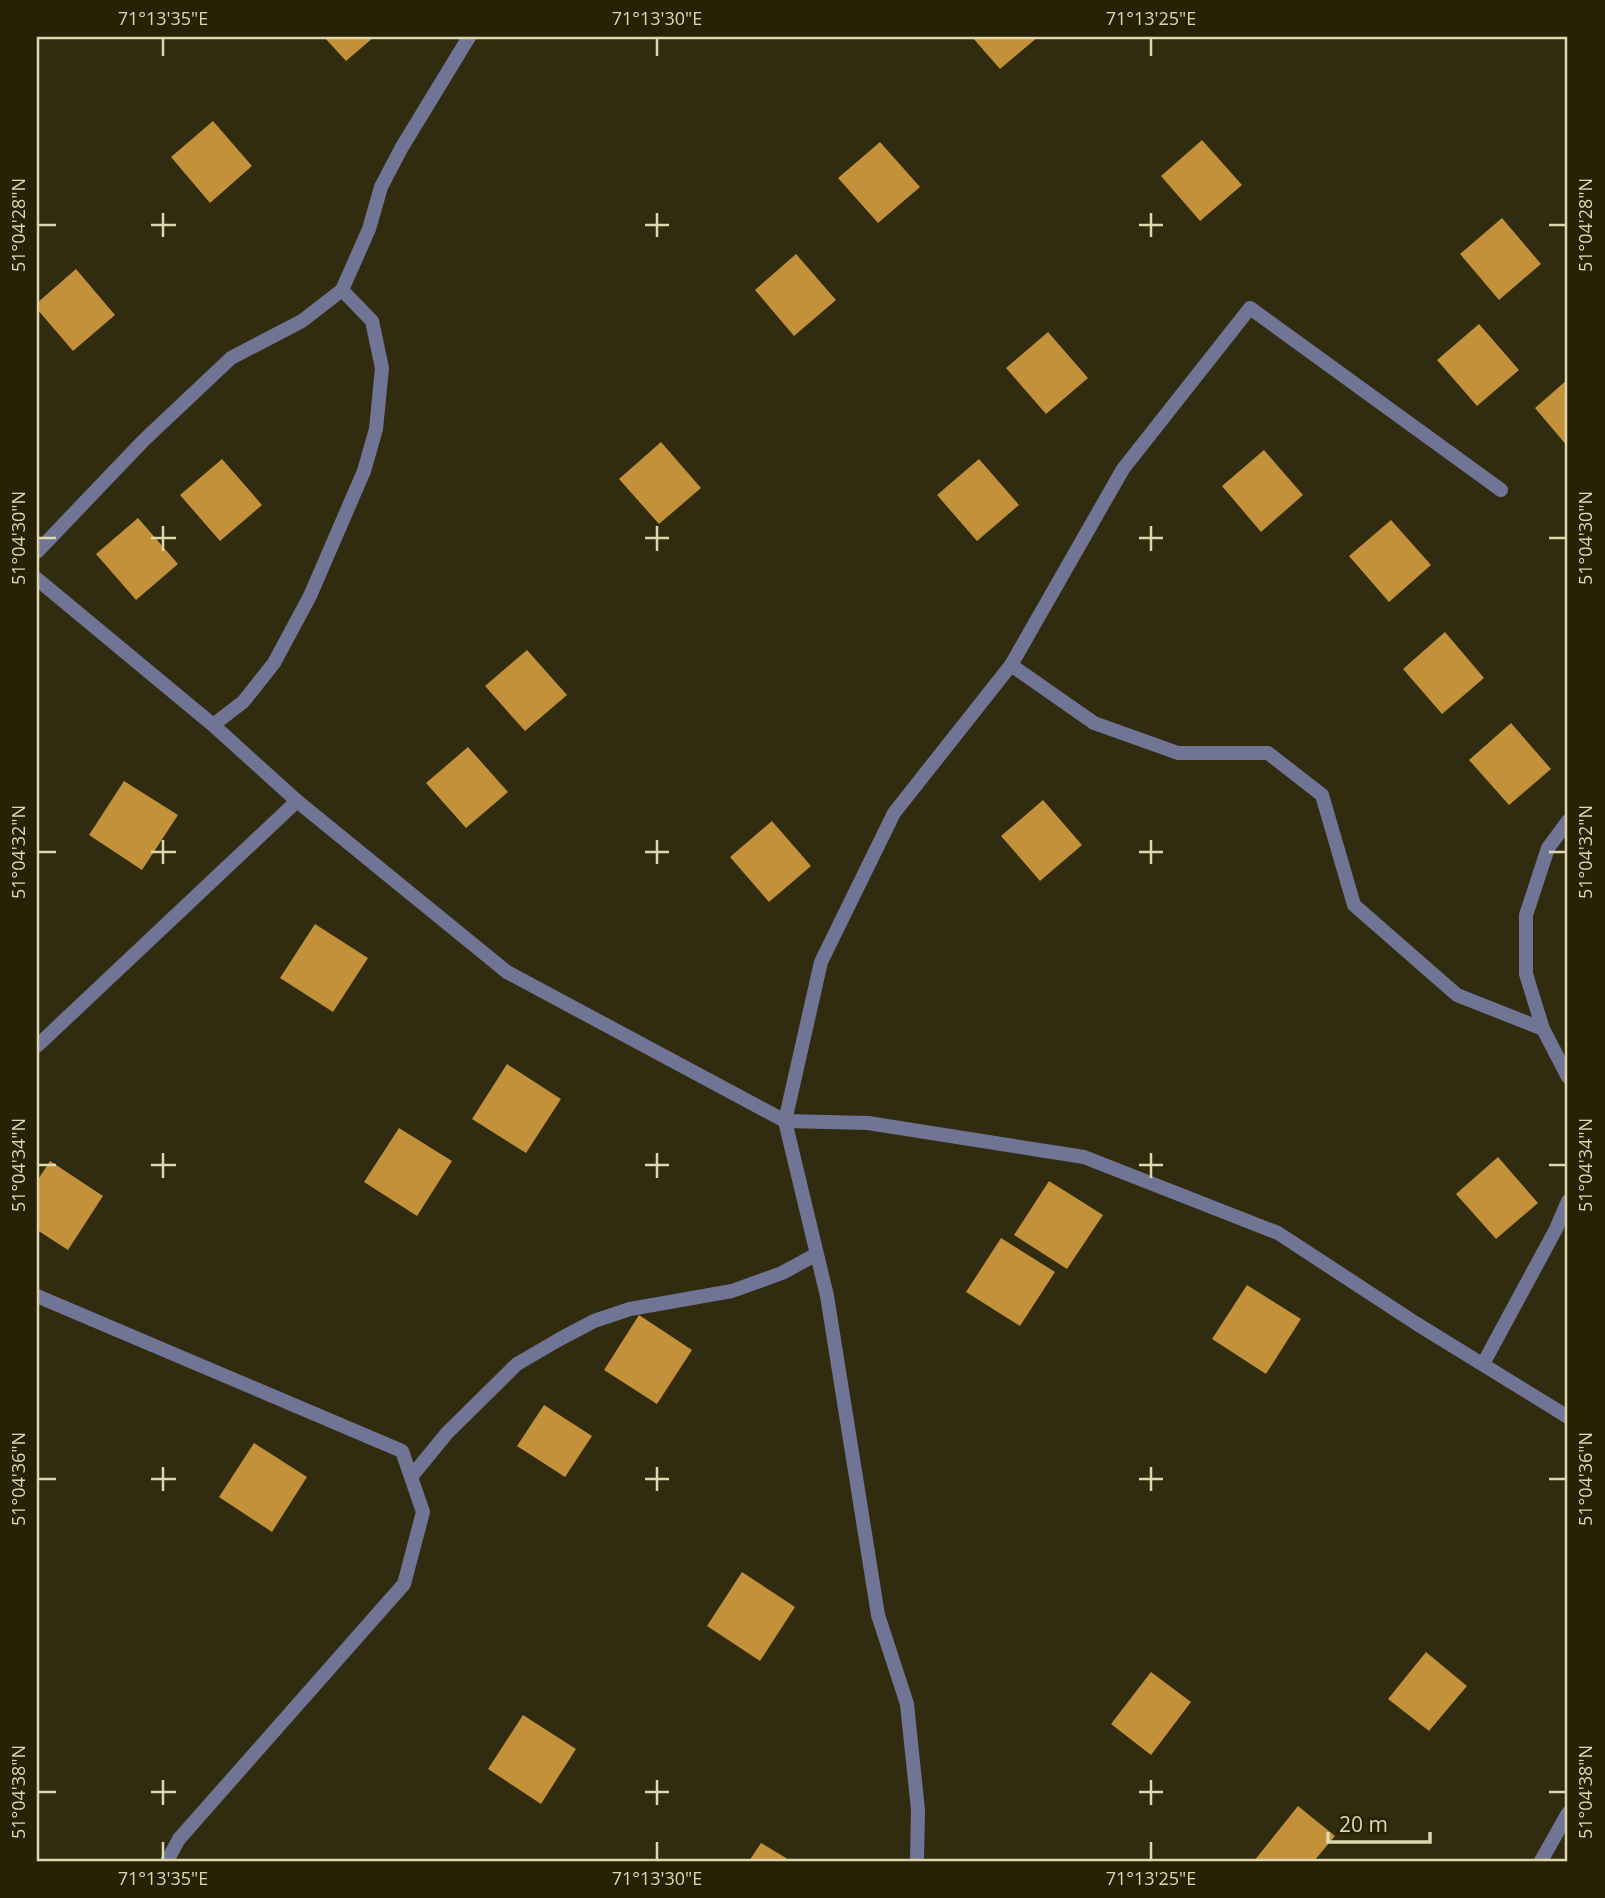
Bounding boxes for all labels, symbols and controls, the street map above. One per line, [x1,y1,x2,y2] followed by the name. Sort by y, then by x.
[118,6,208,30] text: 71°13'35"E
[612,6,702,30] text: 71°13'30"E
[1106,6,1196,30] text: 71°13'25"E
[6,178,30,272] text: 51°04'28"N
[1573,178,1597,272] text: 51°04'28"N
[6,491,30,585] text: 51°04'30"N
[1573,491,1597,585] text: 51°04'30"N
[6,805,30,899] text: 51°04'32"N
[1573,805,1597,899] text: 51°04'32"N
[6,1118,30,1212] text: 51°04'34"N
[1573,1118,1597,1212] text: 51°04'34"N
[6,1432,30,1526] text: 51°04'36"N
[1573,1432,1597,1526] text: 51°04'36"N
[6,1745,30,1839] text: 51°04'38"N
[1573,1745,1597,1839] text: 51°04'38"N
[1328,1800,1430,1844] scale bar
[1339,1810,1388,1838] text: 20 m
[118,1866,208,1890] text: 71°13'35"E
[612,1866,702,1890] text: 71°13'30"E
[1106,1866,1196,1890] text: 71°13'25"E

